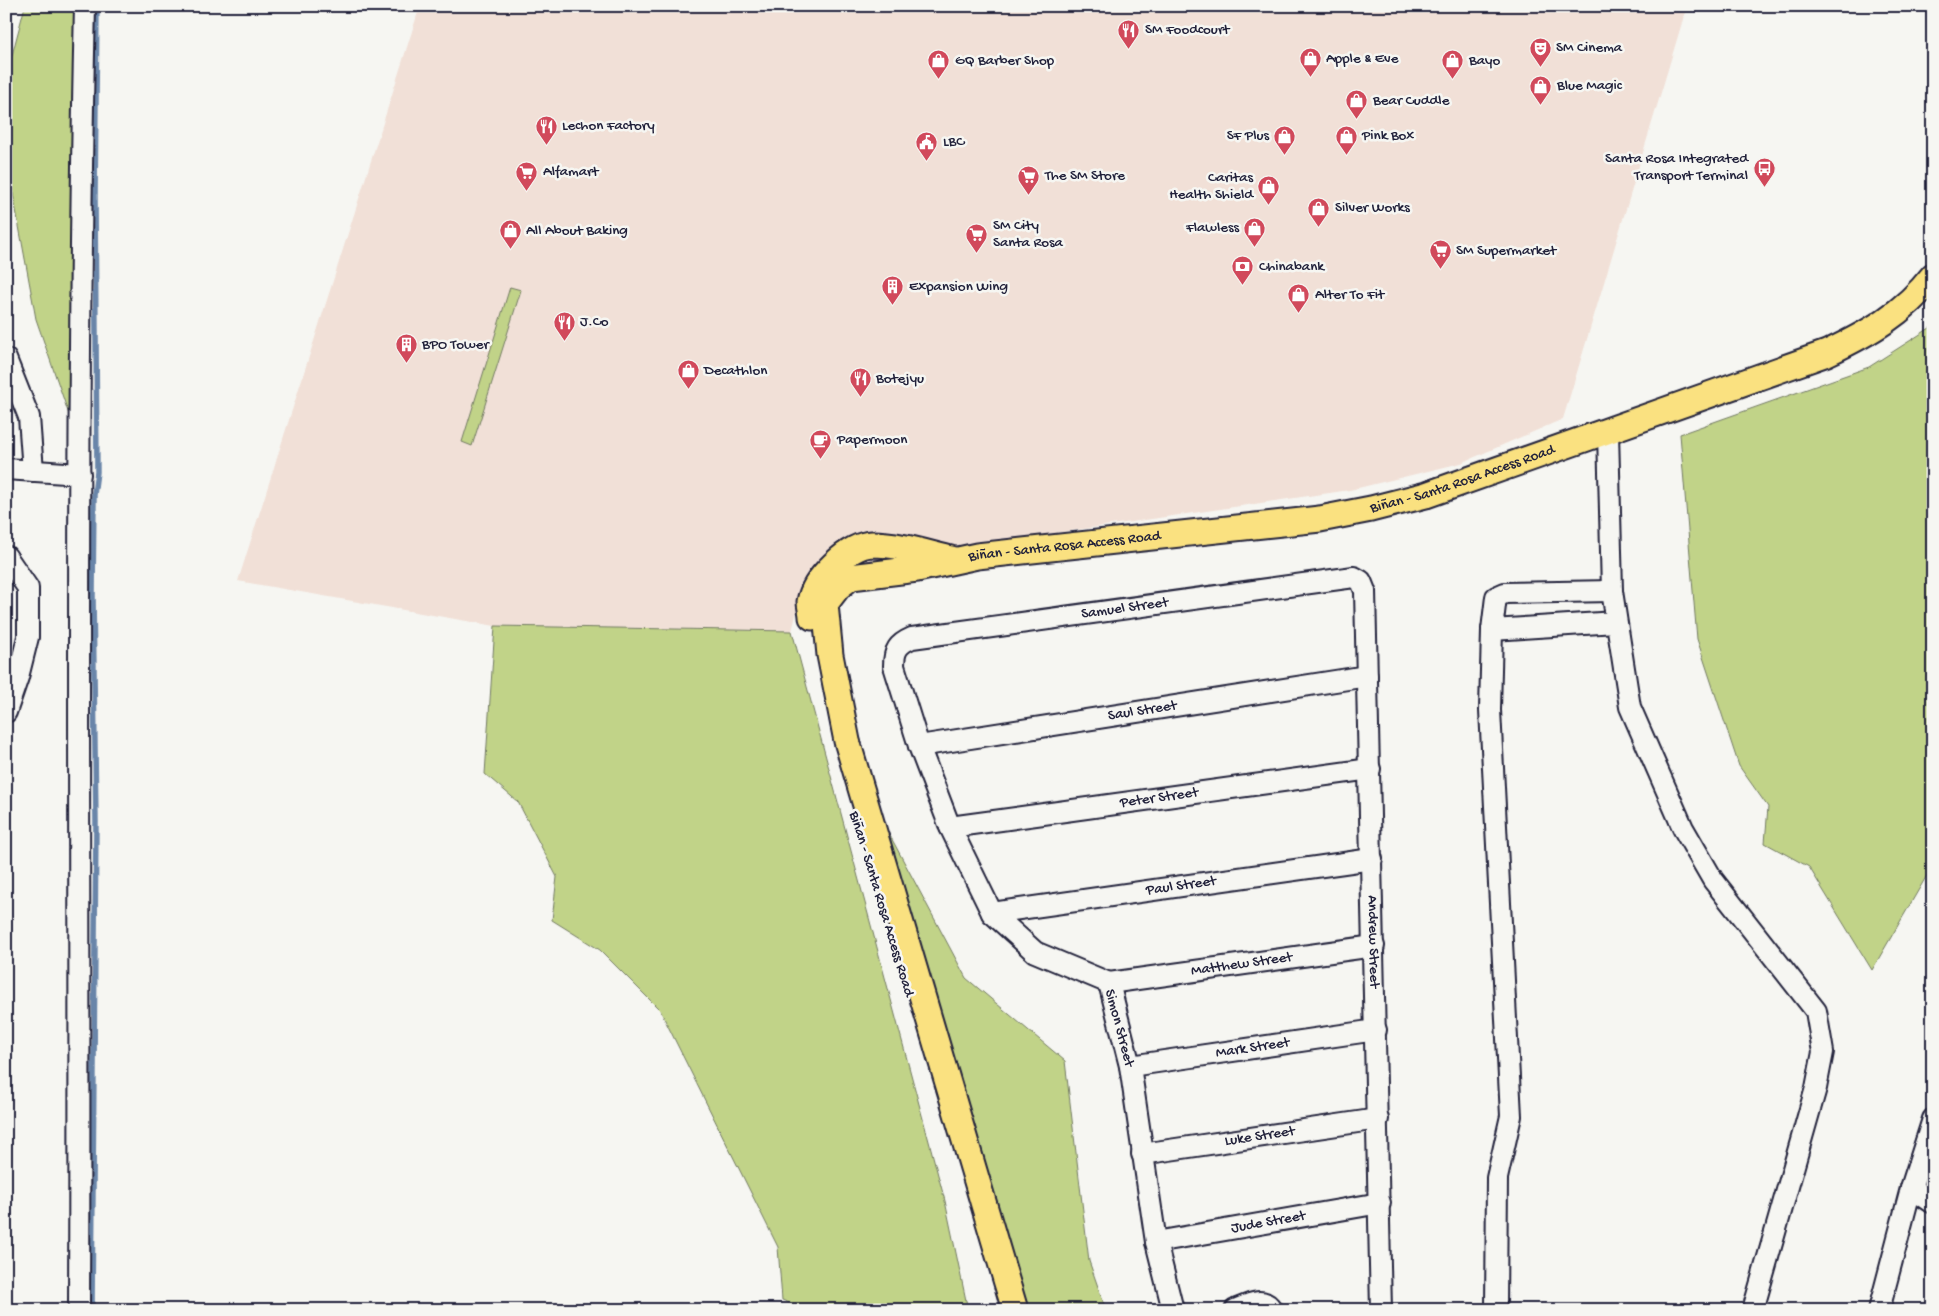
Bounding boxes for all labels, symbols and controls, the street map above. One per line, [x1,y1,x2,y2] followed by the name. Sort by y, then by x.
[1117,18,1141,49] restaurant icon: SM Foodcourt
[1145,21,1231,39] place label: SM Foodcourt
[1528,36,1552,67] theatre icon: SM Cinema
[1556,39,1623,57] place label: SM Cinema
[1298,47,1322,78] shop icon: Apple & Eve
[927,49,951,80] shop icon: GQ Barber Shop
[1441,49,1465,80] shop icon: Bayo
[1326,50,1399,68] place label: Apple & Eve
[955,52,1055,70] place label: GQ Barber Shop
[1468,52,1500,70] place label: Bayo
[1529,74,1553,105] shop icon: Blue Magic
[1556,77,1623,95] place label: Blue Magic
[1345,89,1369,120] shop icon: Bear Cuddle
[1372,92,1450,110] place label: Bear Cuddle
[534,114,558,145] restaurant icon: Lechon Factory
[562,117,655,135] place label: Lechon Factory
[1273,124,1297,155] shop icon: SF Plus
[1334,124,1358,155] shop icon: Pink Box
[1227,127,1269,145] place label: SF Plus
[1361,127,1414,145] place label: Pink Box
[915,130,939,161] public building icon: LBC
[943,133,965,151] place label: LBC
[1605,150,1749,185] place label: Santa Rosa Integrated Transport Terminal
[1752,156,1776,187] bus stop icon: Santa Rosa Integrated Transport Terminal
[515,160,539,191] supermarket icon: Alfamart
[543,163,600,181] place label: Alfamart
[1017,164,1041,195] supermarket icon: The SM Store
[1044,167,1125,185] place label: The SM Store
[1169,169,1254,204] place label: Caritas Health Shield
[1257,175,1281,206] shop icon: Caritas Health Shield
[1307,196,1331,227] shop icon: Silver Works
[1335,199,1410,217] place label: Silver Works
[1243,216,1267,247] shop icon: Flawless
[993,217,1064,252] place label: SM City Santa Rosa
[498,219,522,250] shop icon: All About Baking
[1185,219,1239,237] place label: Flawless
[526,222,628,240] place label: All About Baking
[965,223,989,254] supermarket icon: SM City Santa Rosa
[1428,239,1452,270] supermarket icon: SM Supermarket
[1456,242,1558,260] place label: SM Supermarket
[1231,255,1255,286] bank icon: Chinabank
[1259,258,1325,276] place label: Chinabank
[881,275,905,306] building icon: Expansion Wing
[909,278,1008,296] place label: Expansion Wing
[1287,283,1311,314] shop icon: Alter To Fit
[1315,286,1386,304] place label: Alter To Fit
[552,310,576,341] restaurant icon: J.Co
[580,313,609,331] place label: J.Co
[394,333,418,364] building icon: BPO Tower
[421,336,490,354] place label: BPO Tower
[676,359,700,390] shop icon: Decathlon
[703,362,767,380] place label: Decathlon
[848,367,872,398] restaurant icon: Botejyu
[875,370,924,388] place label: Botejyu
[809,428,833,459] cafe icon: Papermoon
[836,431,907,449] place label: Papermoon
[1367,441,1558,518] street label: Biñan - Santa Rosa Access Road
[966,527,1163,567] street label: Biñan - Santa Rosa Access Road
[1080,593,1171,624] street label: Samuel Street
[1107,697,1180,725] street label: Saul Street
[1118,784,1201,813] street label: Peter Street
[844,808,918,1000] street label: Biñan - Santa Rosa Access Road
[1144,872,1219,900] street label: Paul Street
[1363,895,1383,990] street label: Andrew Street
[1190,948,1295,980] street label: Matthew Street
[1100,987,1138,1070] street label: Simon Street
[1215,1033,1293,1062] street label: Mark Street
[1223,1122,1298,1151] street label: Luke Street
[1230,1207,1309,1238] street label: Jude Street

